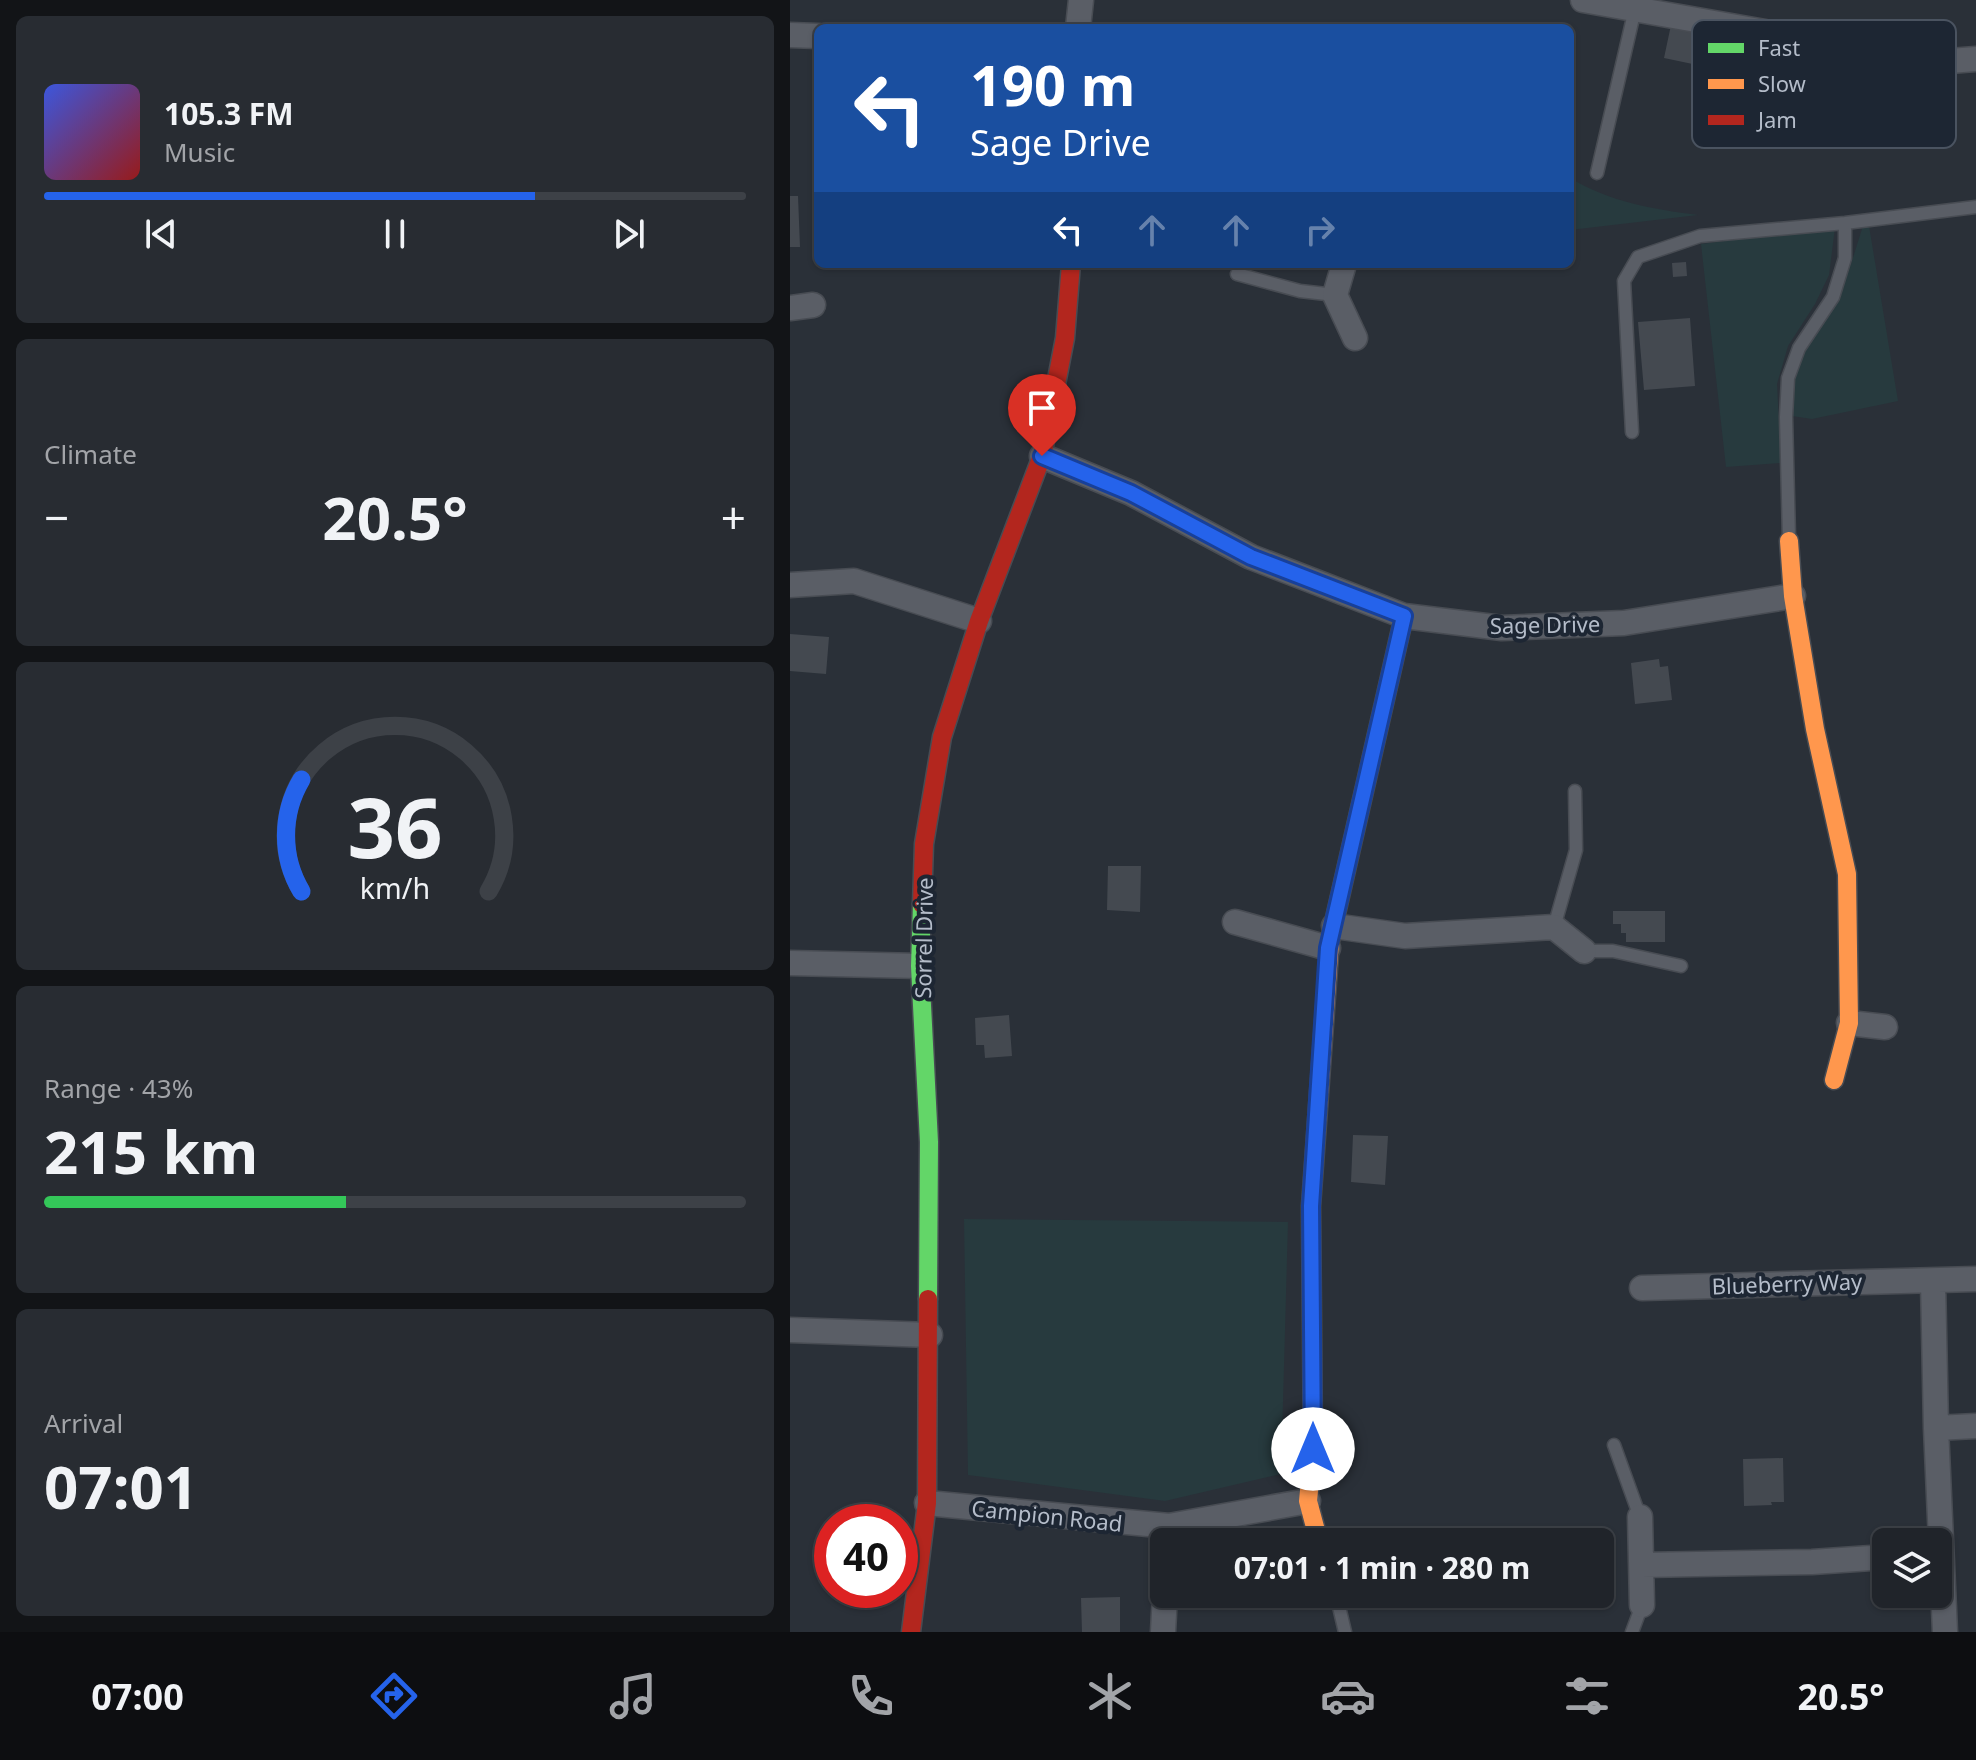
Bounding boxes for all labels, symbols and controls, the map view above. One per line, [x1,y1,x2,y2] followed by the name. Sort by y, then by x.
[1692,20,1956,148] legend
[1758,32,1800,62] text: Fast
[970,46,1135,122] text: 190 m
[838,56,942,160] icon: left
[1758,68,1807,98] text: Slow
[164,93,294,134] text: 105.3 FM
[1756,104,1797,134] text: Jam
[970,118,1151,167] text: Sage Drive
[164,134,235,170] text: Music
[1046,208,1090,252] icon: left
[1130,208,1174,252] icon: ahead
[1214,208,1258,252] icon: ahead
[1298,208,1342,252] icon: right
[139,212,183,256] icon: previous
[373,212,417,256] icon: pause
[607,212,651,256] icon: next
[1008,374,1076,456] pin
[1020,386,1064,430] icon: arrive
[44,436,137,472] text: Climate
[322,476,468,558] text: 20.5°
[44,487,69,547] text: −
[721,487,746,547] text: +
[1490,608,1600,640] street label: Sage Drive
[347,769,443,882] text: 36
[360,868,430,907] text: km/h
[907,877,939,999] street label: Sorrel Drive
[44,1070,193,1106] text: Range · 43%
[44,1110,258,1192] text: 215 km
[1711,1265,1864,1301] street label: Blueberry Way
[44,1405,123,1441] text: Arrival
[1271,1407,1355,1491] position arrow
[44,1445,198,1527] text: 07:01
[970,1492,1124,1538] street label: Campion Road
[814,1504,918,1608] speed limit sign: 40
[1872,1528,1952,1608] map controls
[1872,1528,1952,1608] button: layers
[1234,1547,1530,1588] text: 07:01 · 1 min · 280 m
[366,1668,422,1724] icon: directions
[605,1668,661,1724] icon: music
[843,1668,899,1724] icon: phone
[1082,1668,1138,1724] icon: climate
[1320,1668,1376,1724] icon: car
[1559,1668,1615,1724] icon: filters
[91,1672,184,1721] text: 07:00
[1797,1672,1885,1721] text: 20.5°

